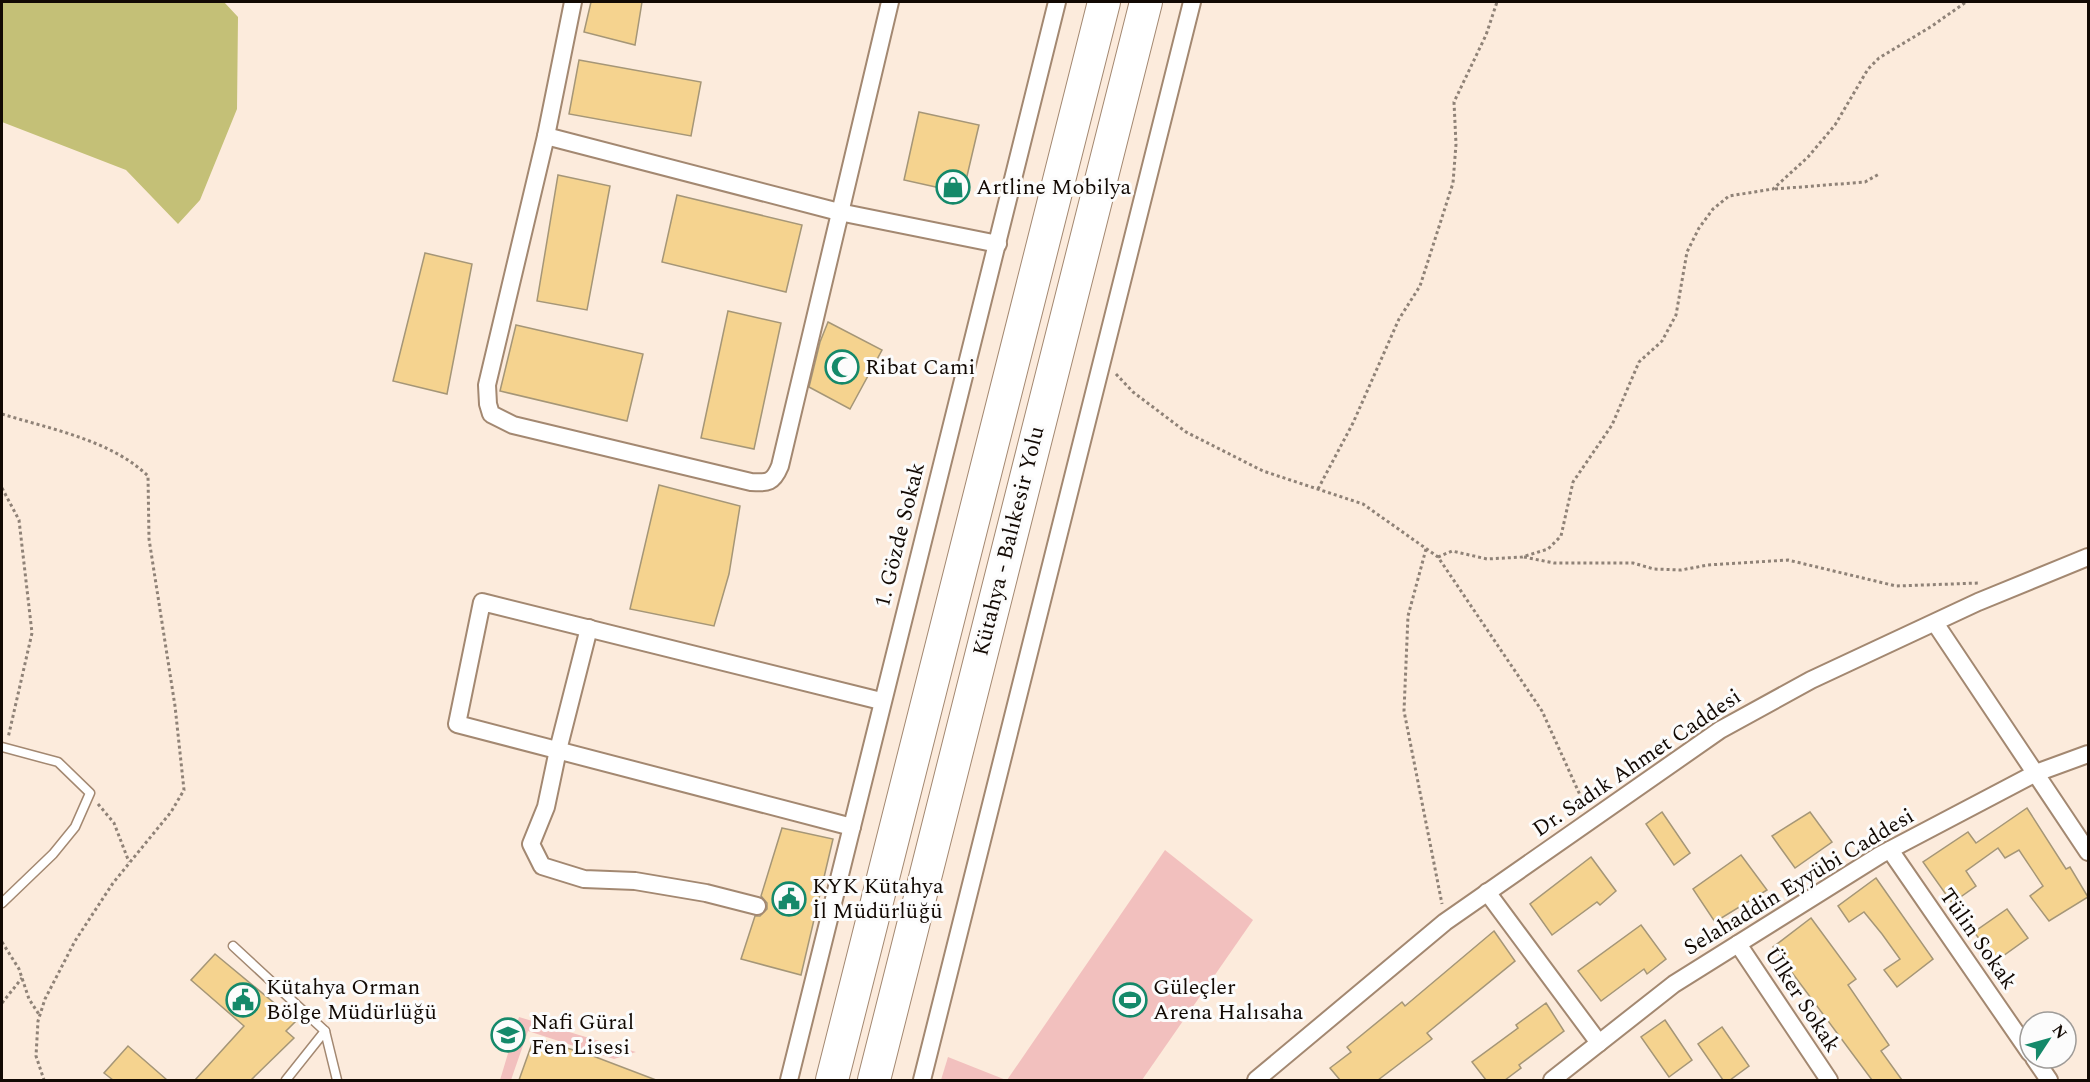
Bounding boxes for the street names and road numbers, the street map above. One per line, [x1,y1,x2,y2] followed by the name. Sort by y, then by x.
[964,423,1054,659] street label: Kütahya - Balıkesir Yolu
[866,459,934,611] street label: 1. Gözde Sokak
[1526,681,1748,845] street label: Dr. Sadık Ahmet Caddesi
[1677,800,1921,964] street label: Selahaddin Eyyübi Caddesi
[1931,881,2025,997] street label: Tülin Sokak
[1756,941,1848,1059] street label: Ülker Sokak

